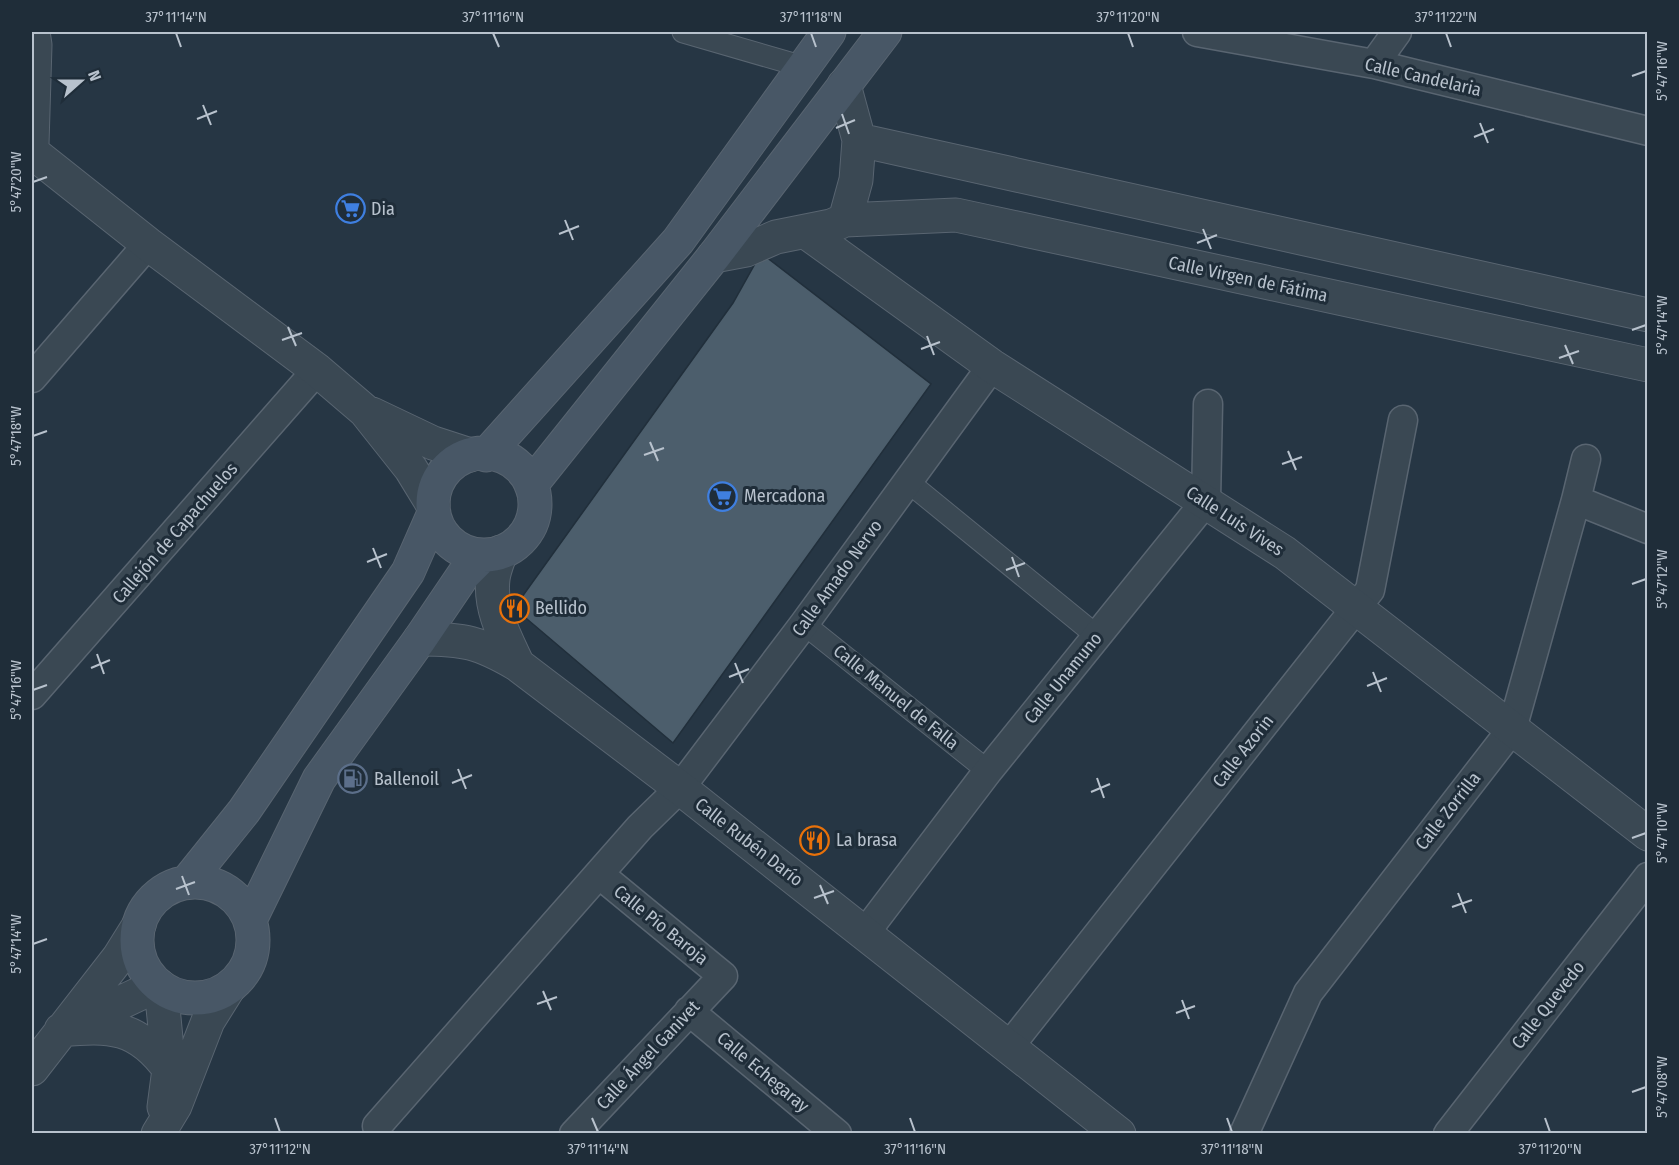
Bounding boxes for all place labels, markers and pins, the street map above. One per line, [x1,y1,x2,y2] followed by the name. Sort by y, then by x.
[334,193,366,225] supermarket icon: Dia
[371,198,395,220] place label: Dia
[707,480,739,512] supermarket icon: Mercadona
[744,485,825,507] place label: Mercadona
[498,592,530,624] restaurant icon: Bellido
[535,597,587,619] place label: Bellido
[337,763,369,795] fuel station icon: Ballenoil
[374,768,439,790] place label: Ballenoil
[799,824,831,856] restaurant icon: La brasa
[836,829,897,851] place label: La brasa

